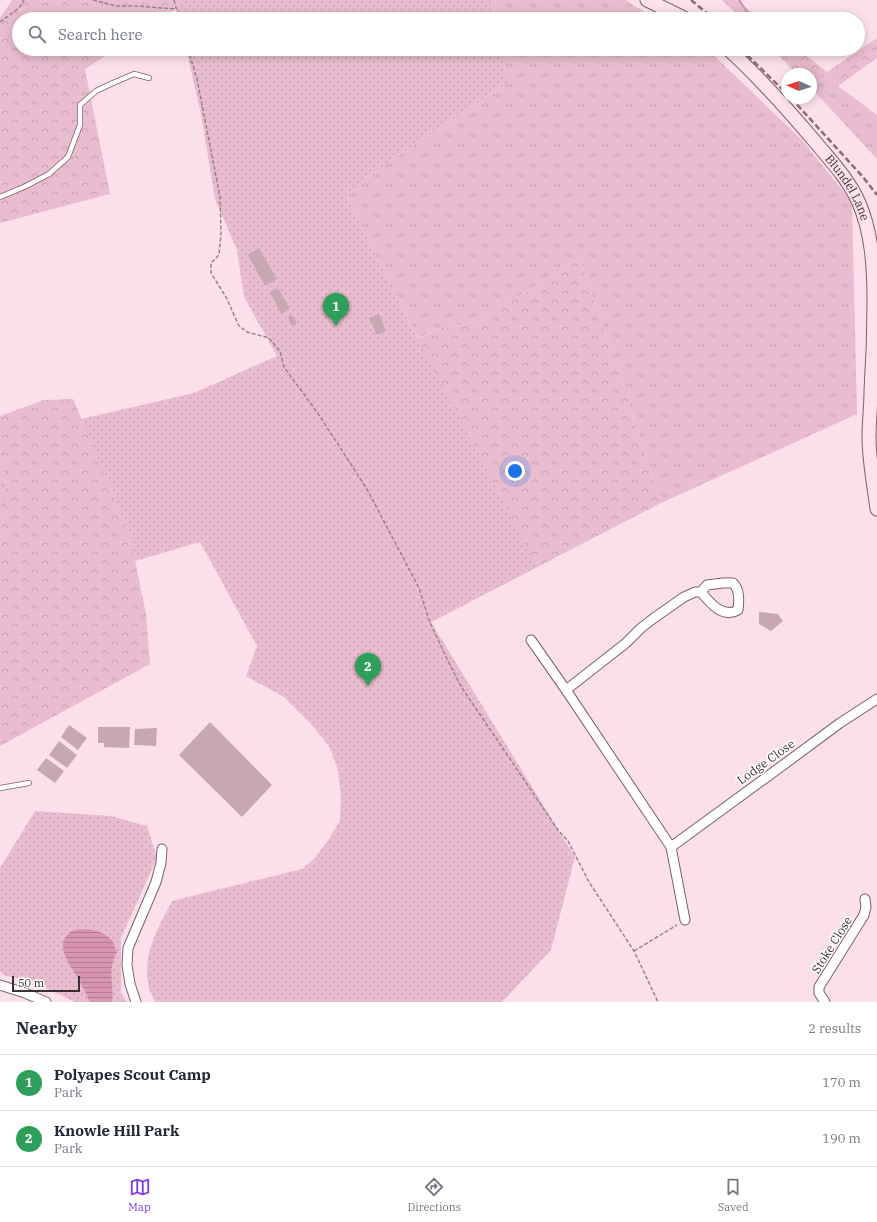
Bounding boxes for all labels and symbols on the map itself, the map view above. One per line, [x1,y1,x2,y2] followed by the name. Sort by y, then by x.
[781,68,817,104] north arrow
[822,151,873,222] street label: Blundel Lane
[323,293,349,326] pin: 1
[505,461,525,481] your location
[355,653,381,686] pin: 2
[734,736,797,787] street label: Lodge Close
[808,913,855,976] street label: Stoke Close
[12,974,80,993] scale bar

